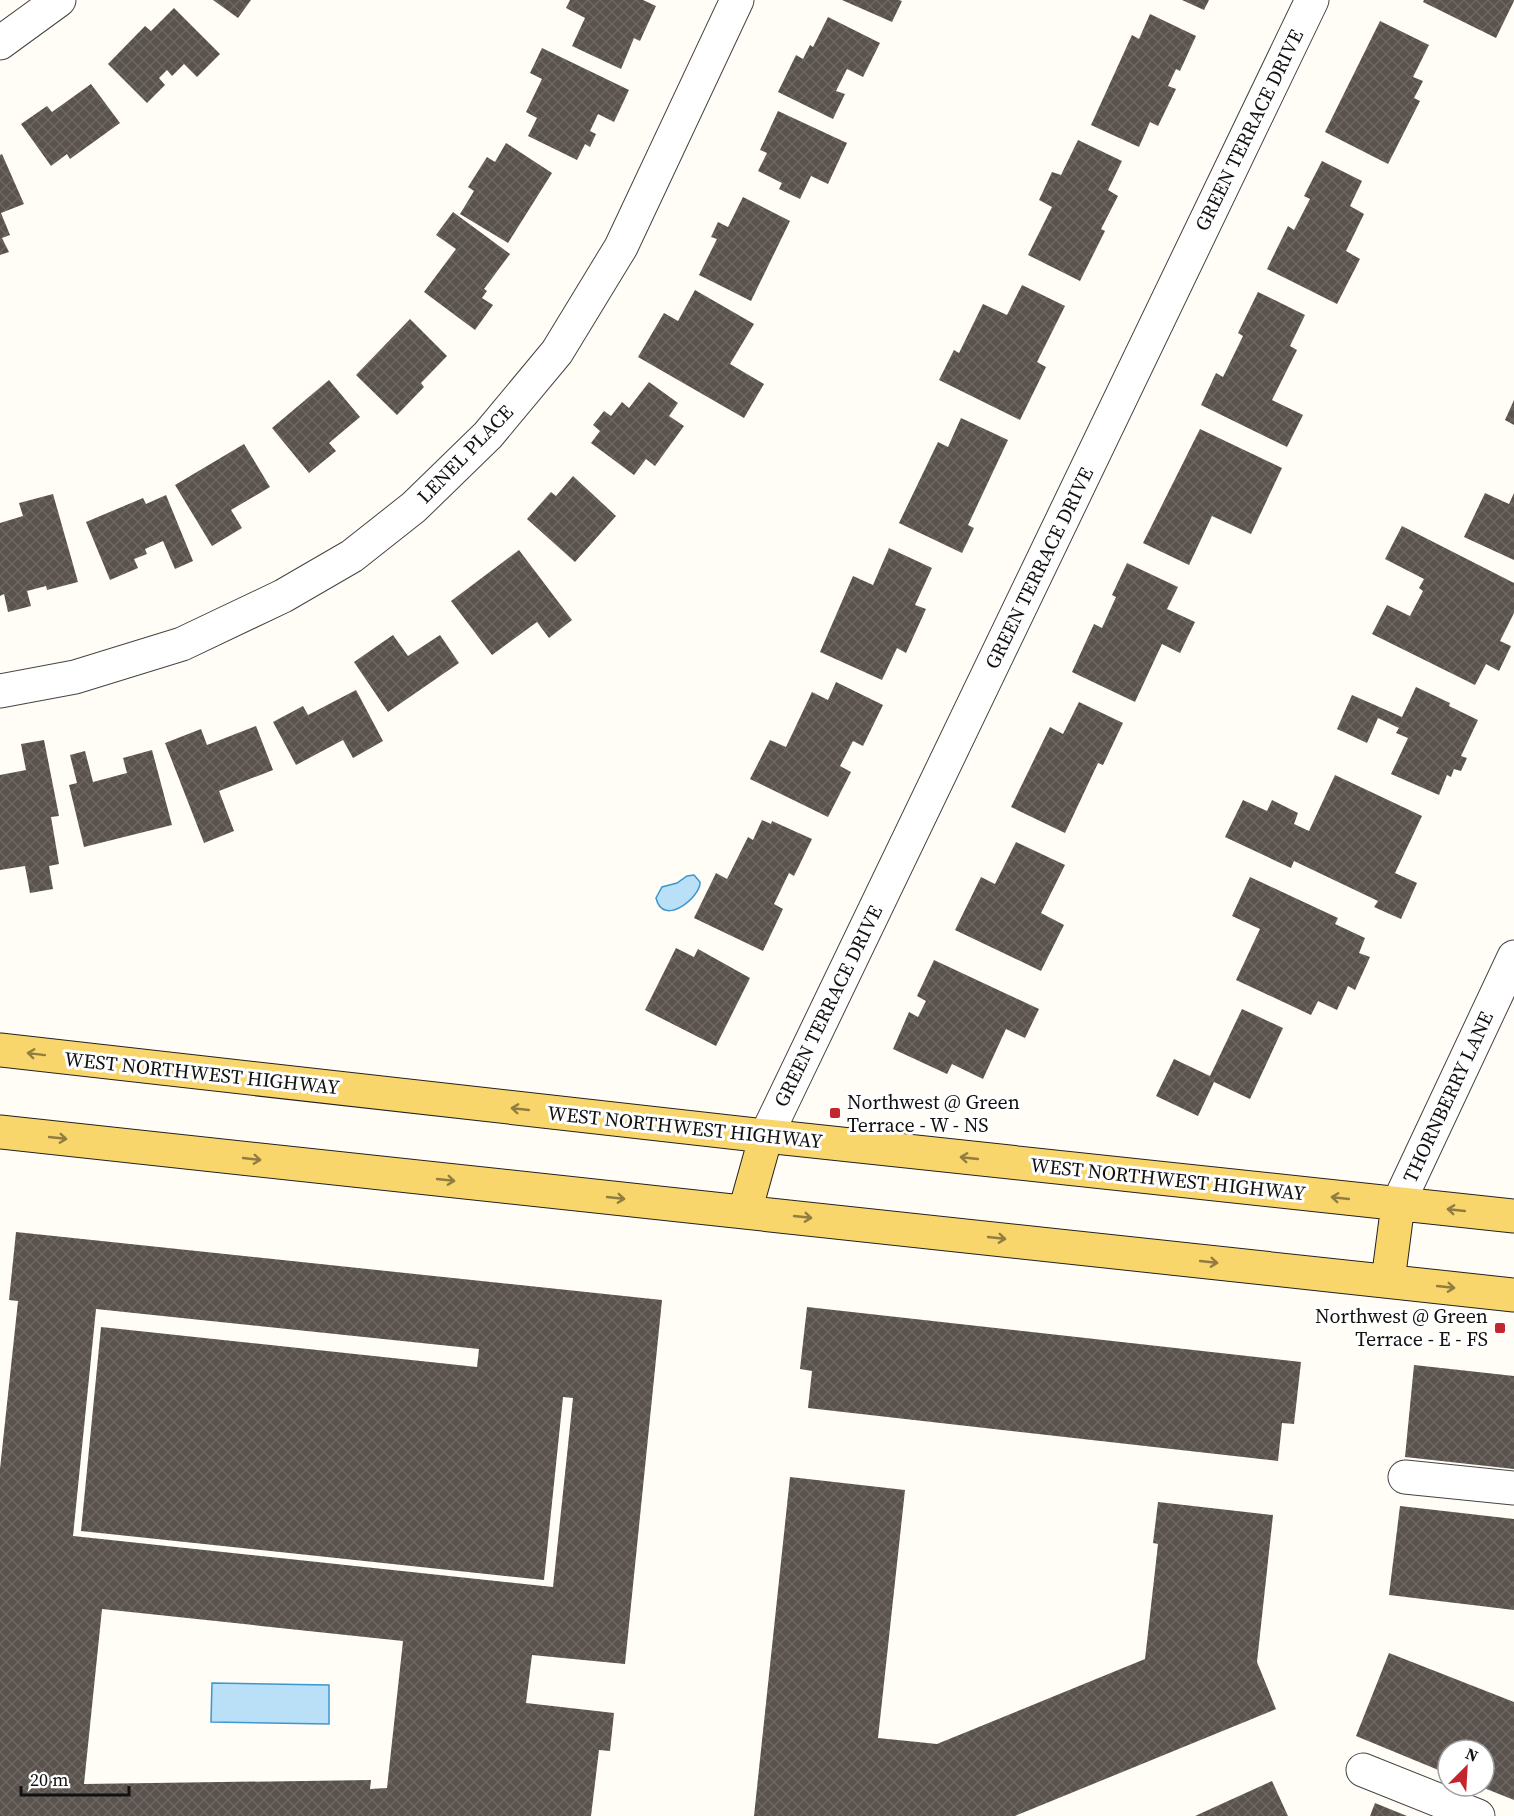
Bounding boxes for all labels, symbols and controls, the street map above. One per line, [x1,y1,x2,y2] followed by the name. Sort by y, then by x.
[1188,24,1310,236] street label: GREEN TERRACE DRIVE
[411,398,519,510] street label: LENEL PLACE
[978,462,1100,674] street label: GREEN TERRACE DRIVE
[767,900,889,1112] street label: GREEN TERRACE DRIVE
[1396,1007,1500,1187] street label: THORNBERRY LANE
[63,1045,341,1101] street label: WEST NORTHWEST HIGHWAY
[26,1049,46,1060] one-way arrow
[847,1088,1020,1139] place label: Northwest @ Green Terrace - W - NS
[546,1099,824,1155] street label: WEST NORTHWEST HIGHWAY
[510,1103,530,1114] one-way arrow
[828,1106,842,1120] marker: Northwest @ Green Terrace - W - NS
[48,1133,68,1144] one-way arrow
[1029,1151,1307,1207] street label: WEST NORTHWEST HIGHWAY
[960,1152,980,1163] one-way arrow
[242,1154,261,1165] one-way arrow
[435,1174,455,1185] one-way arrow
[1330,1192,1350,1203] one-way arrow
[606,1193,626,1204] one-way arrow
[1446,1204,1466,1215] one-way arrow
[793,1212,813,1223] one-way arrow
[987,1233,1007,1244] one-way arrow
[1198,1256,1218,1267] one-way arrow
[1436,1282,1455,1293] one-way arrow
[1315,1302,1488,1353] place label: Northwest @ Green Terrace - E - FS
[1493,1321,1507,1335] marker: Northwest @ Green Terrace - E - FS
[1436,1738,1496,1798] north arrow
[1462,1742,1482,1767] text: N
[21,1759,129,1797] scale bar
[30,1767,68,1792] text: 20 m

